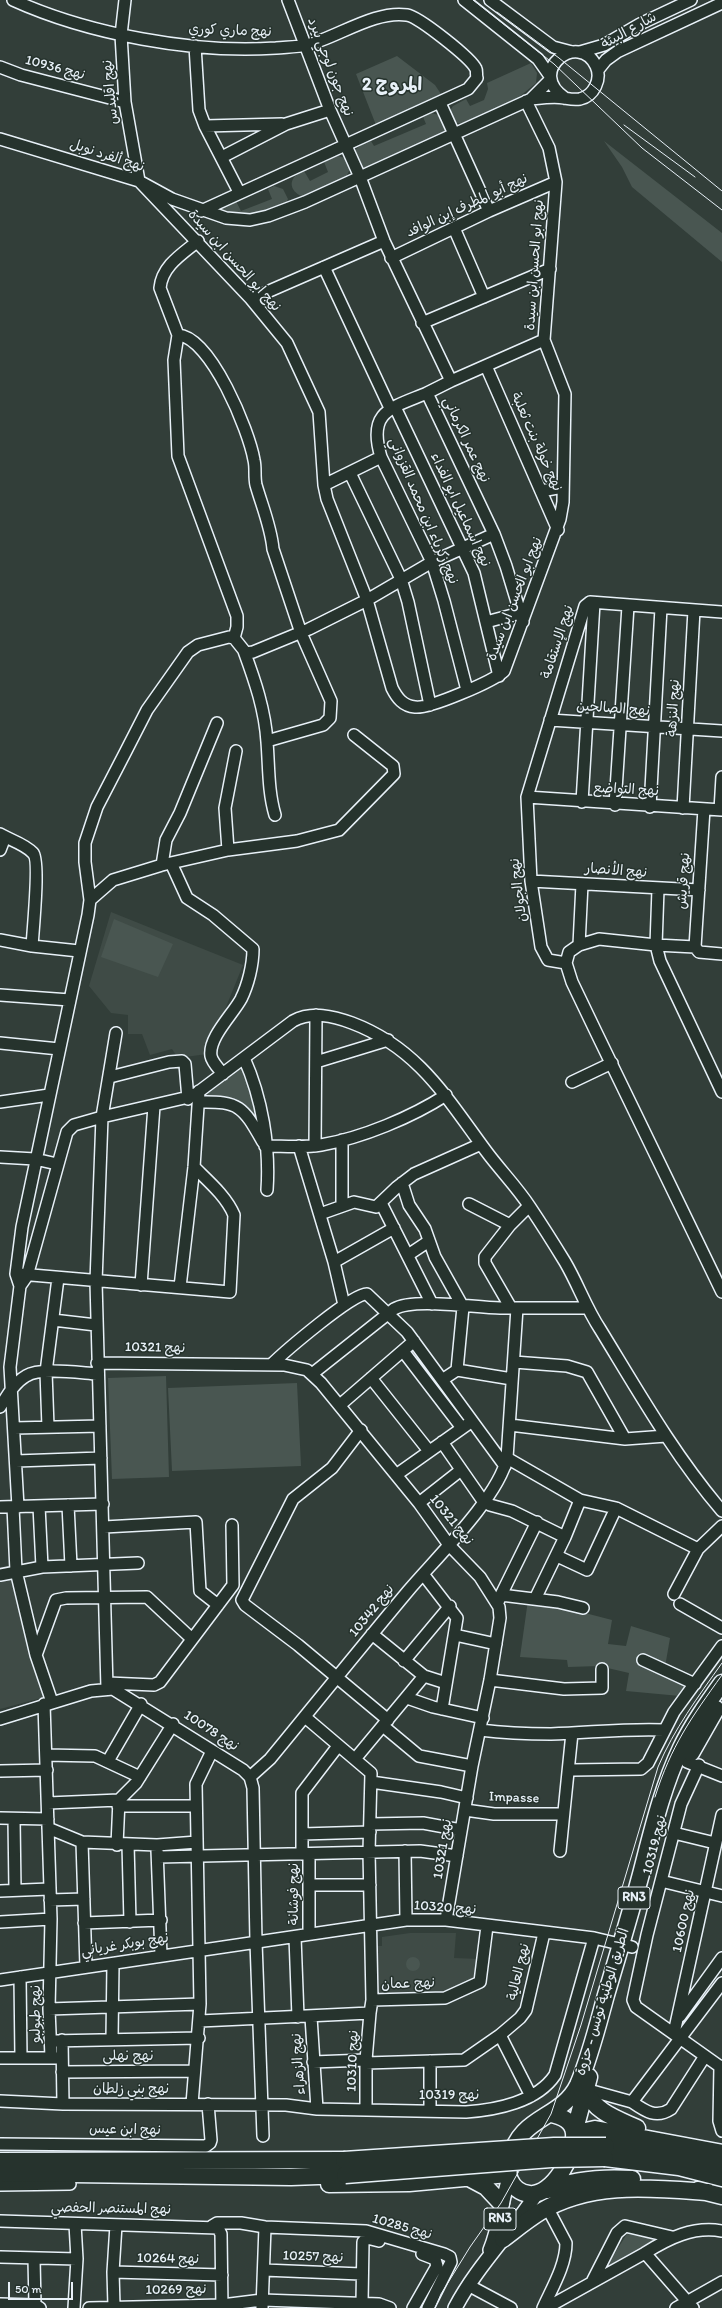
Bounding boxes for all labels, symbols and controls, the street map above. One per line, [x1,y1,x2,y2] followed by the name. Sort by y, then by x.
[598,9,660,53] street label: شارع البيئة
[303,15,357,119] street label: نهج جون لوجي بيرد
[188,21,272,41] street label: نهج ماري كوري
[23,52,87,84] street label: نهج 10936
[99,59,123,125] street label: نهج اقليدس
[362,74,422,96] district label: المروج 2
[68,136,146,176] street label: نهج ألفرد نوبل
[404,170,530,242] street label: نهج أبو المطرف إبن الوافد
[522,199,548,331] street label: نهج ابو الحسن ابن سيدة
[184,207,284,315] street label: نهج ابو الحسن ابن سيدة
[507,390,565,494] street label: نهج خولة بنت ثعلبة
[439,395,493,485] street label: نهج عمر الكرماني
[384,435,462,587] street label: نهج زكرياء ابن محمد القزواني
[426,450,494,570] street label: نهج اسماعيل ابو الفداء
[484,535,546,663] street label: نهج ابو الحسن ابن سيدة
[538,603,578,681] street label: نهج الإستقامة
[664,679,684,737] street label: نهج النزهة
[576,698,650,720] street label: نهج الصالحين
[593,780,659,800] street label: نهج التواضع
[674,852,694,910] street label: نهج قريش
[507,857,531,923] street label: نهج الجولان
[584,860,648,882] street label: نهج الأنصار
[125,1339,185,1357] street label: نهج 10321
[425,1491,477,1549] street label: نهج 10321
[346,1581,398,1641] street label: نهج 10342
[180,1707,242,1755] street label: نهج 10078
[489,1789,539,1807] street label: Impasse
[640,1814,670,1876] street label: نهج 10319
[430,1818,456,1880] street label: نهج 10321
[286,1863,302,1925] street label: نهج فوشانة
[618,1887,650,1909] road number: RN3
[669,1888,699,1954] street label: نهج 10600
[413,1897,477,1919] street label: نهج 10320
[573,1926,633,2078] street label: الطريق الوطنية تونس - حزوة
[80,1930,170,1960] street label: نهج بوبكر غرياني
[504,1942,534,2002] street label: نهج العالية
[381,1975,435,1993] street label: نهج عمان
[28,1985,44,2043] street label: نهج طبولبو
[344,2030,362,2092] street label: نهج 10310
[288,2033,310,2095] street label: نهج الزهراء
[103,2048,153,2064] street label: نهج نهلى
[93,2081,169,2097] street label: نهج بني زلطان
[419,2087,479,2103] street label: نهج 10319
[89,2121,161,2139] street label: نهج ابن عيس
[51,2200,171,2218] street label: نهج المستنصر الحفصي
[484,2208,516,2230] road number: RN3
[370,2210,434,2244] street label: نهج 10285
[282,2248,344,2266] street label: نهج 10257
[137,2250,199,2268] street label: نهج 10264
[10,2274,75,2300] scale bar
[145,2281,207,2299] street label: نهج 10269
[15,2282,41,2296] text: 50 m

